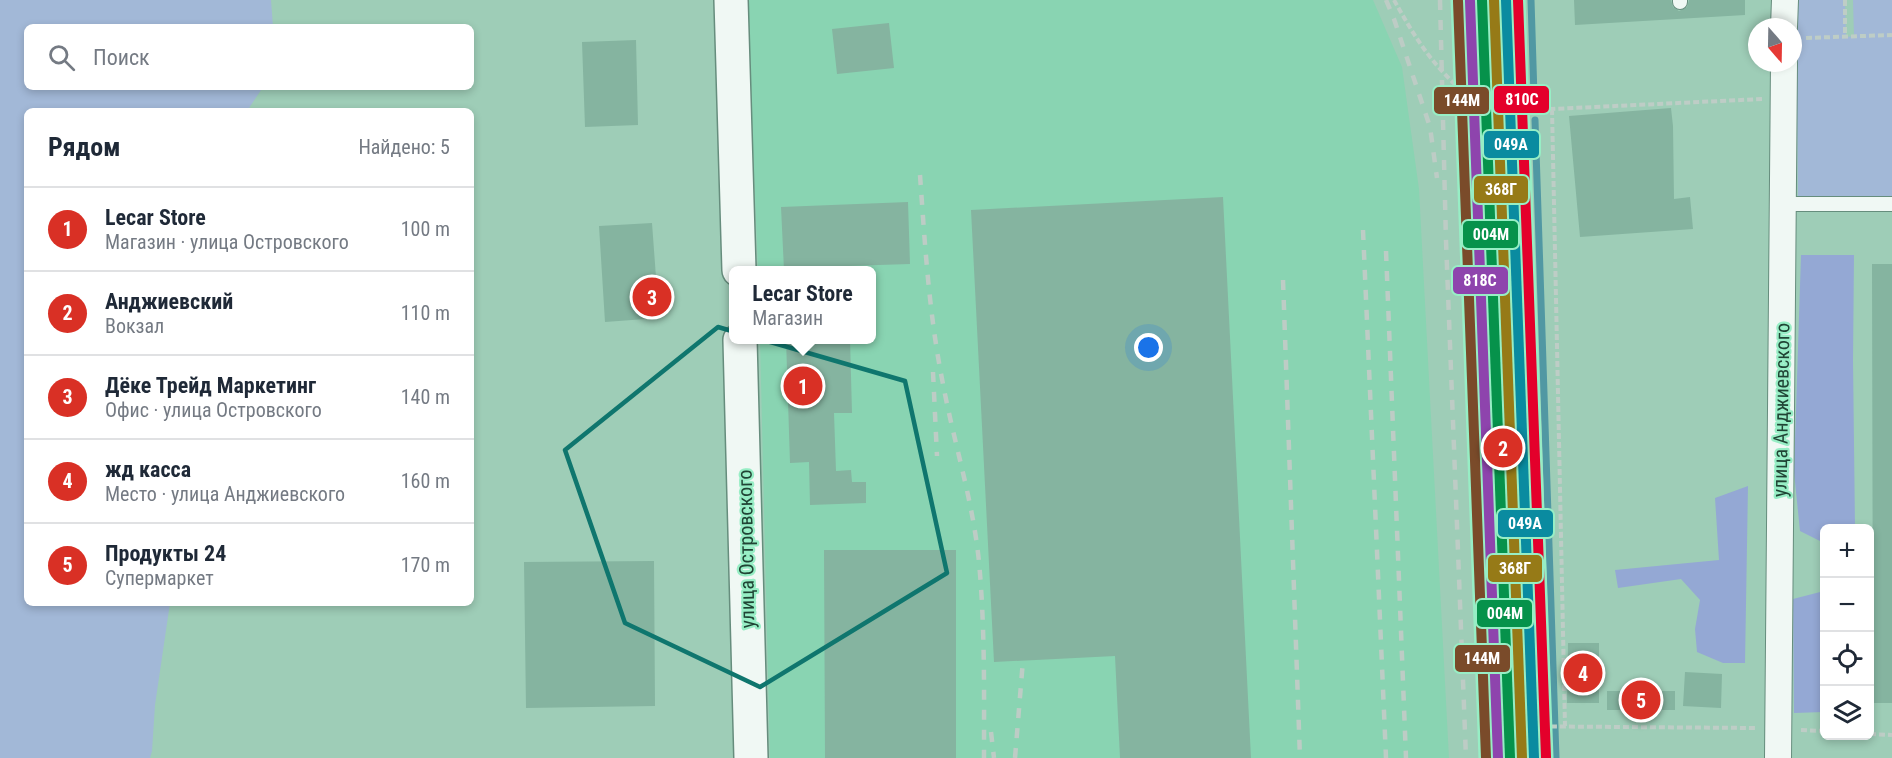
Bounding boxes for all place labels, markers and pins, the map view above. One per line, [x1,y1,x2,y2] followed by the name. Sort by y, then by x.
[632,274,672,320] pin: 3
[784,364,822,408] pin: 1
[1484,426,1522,470] pin: 2
[1564,650,1602,696] pin: 4
[1622,678,1660,722] pin: 5

